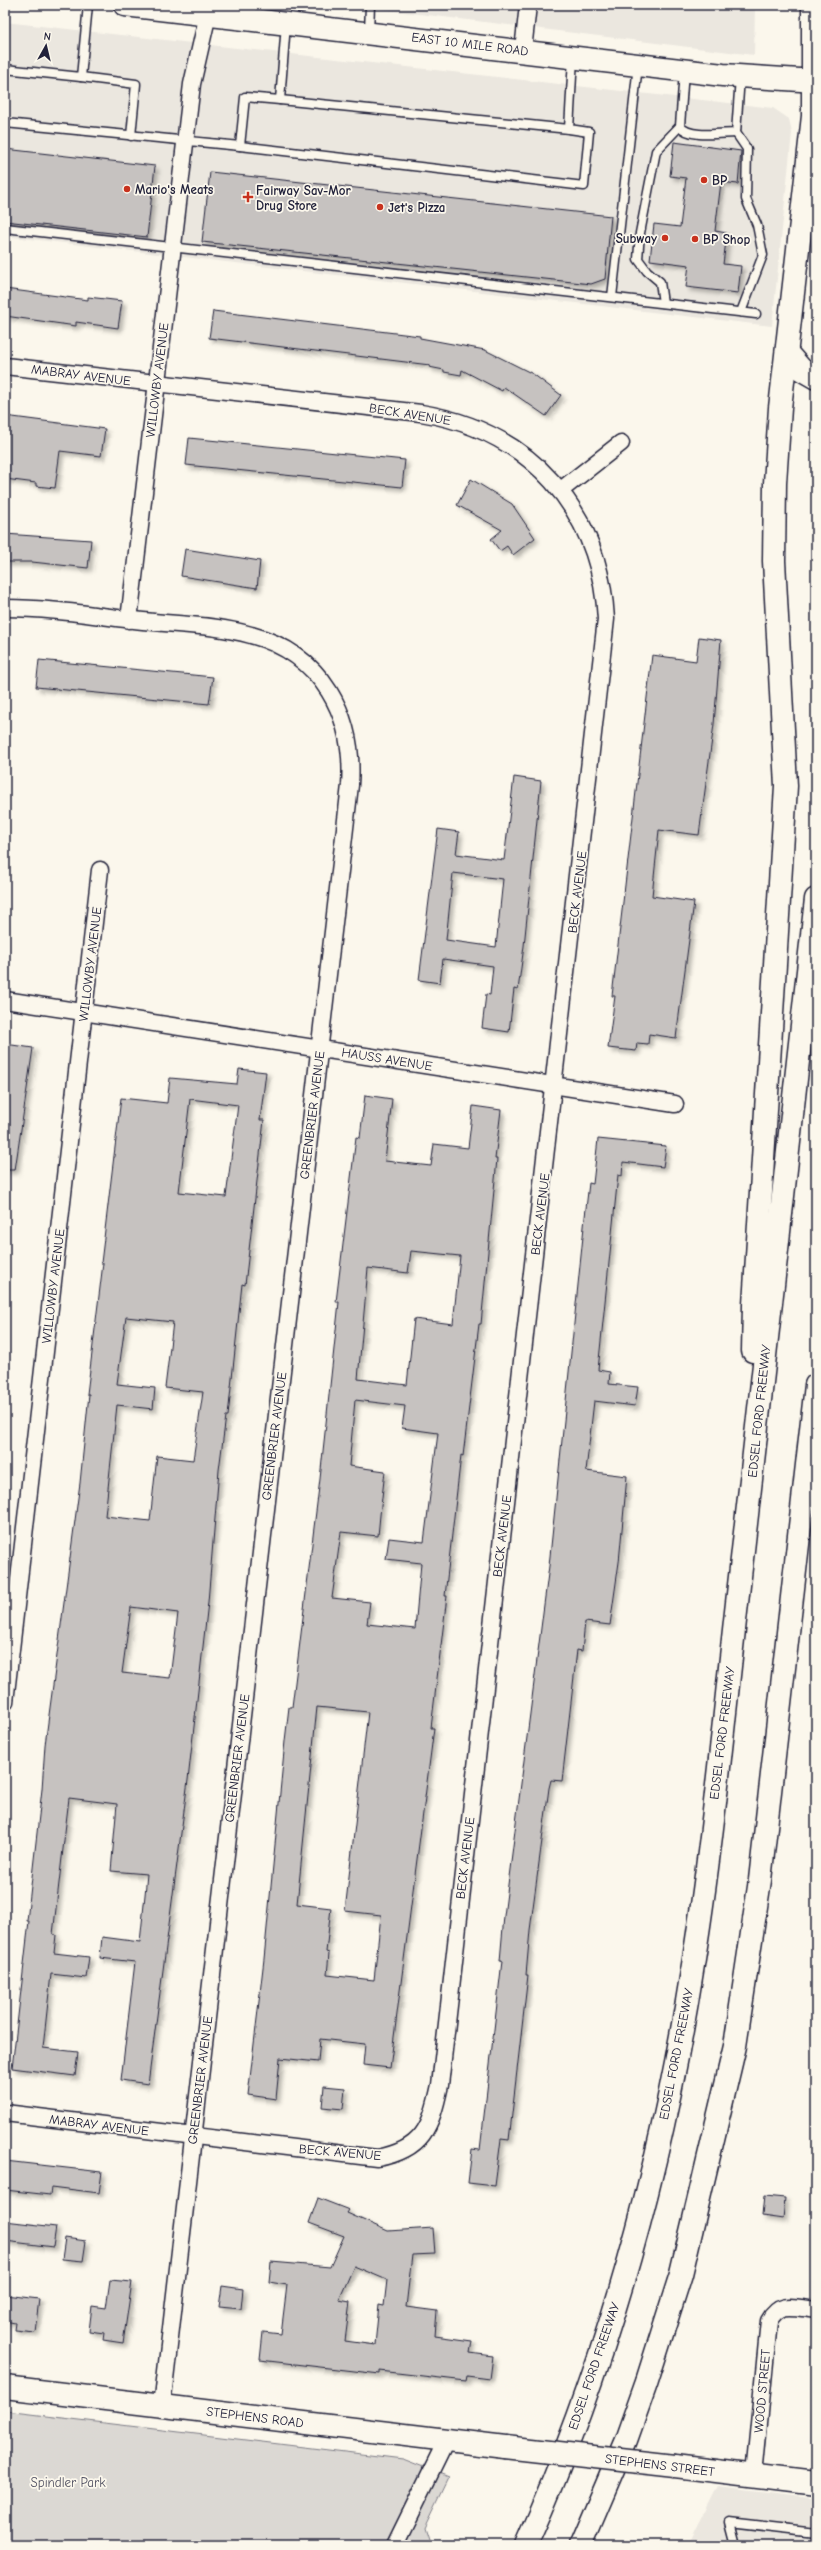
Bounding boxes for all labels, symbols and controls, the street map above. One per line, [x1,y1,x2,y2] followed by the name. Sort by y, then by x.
[26,26,66,66] north arrow
[411,29,529,59] street label: EAST 10 MILE ROAD
[43,30,52,44] text: N
[712,173,728,188] place label: BP
[699,175,709,185] marker: BP
[135,182,214,197] place label: Mario's Meats
[256,183,352,213] place label: Fairway Sav-Mor Drug Store
[122,184,132,194] marker: Mario's Meats
[243,192,253,202] marker: Fairway Sav-Mor Drug Store
[388,200,445,215] place label: Jet's Pizza
[375,202,385,212] marker: Jet's Pizza
[616,231,657,246] place label: Subway
[703,232,750,247] place label: BP Shop
[660,233,670,243] marker: Subway
[690,234,700,244] marker: BP Shop
[143,322,172,438] street label: WILLOWBY AVENUE
[30,361,132,389] street label: MABRAY AVENUE
[368,400,452,428] street label: BECK AVENUE
[565,850,589,934] street label: BECK AVENUE
[76,906,105,1022] street label: WILLOWBY AVENUE
[340,1044,434,1074] street label: HAUSS AVENUE
[297,1050,327,1180] street label: GREENBRIER AVENUE
[528,1172,552,1256] street label: BECK AVENUE
[39,1228,68,1344] street label: WILLOWBY AVENUE
[745,1343,773,1478] street label: EDSEL FORD FREEWAY
[259,1371,289,1501] street label: GREENBRIER AVENUE
[490,1494,514,1578] street label: BECK AVENUE
[706,1665,738,1800] street label: EDSEL FORD FREEWAY
[222,1693,252,1823] street label: GREENBRIER AVENUE
[453,1816,477,1900] street label: BECK AVENUE
[656,1987,696,2121] street label: EDSEL FORD FREEWAY
[185,2015,215,2145] street label: GREENBRIER AVENUE
[48,2111,150,2139] street label: MABRAY AVENUE
[298,2141,382,2163] street label: BECK AVENUE
[565,2300,623,2432] street label: EDSEL FORD FREEWAY
[751,2348,773,2434] street label: WOOD STREET
[205,2404,305,2430] street label: STEPHENS ROAD
[604,2451,716,2479] street label: STEPHENS STREET
[31,2475,106,2490] park label: Spindler Park

